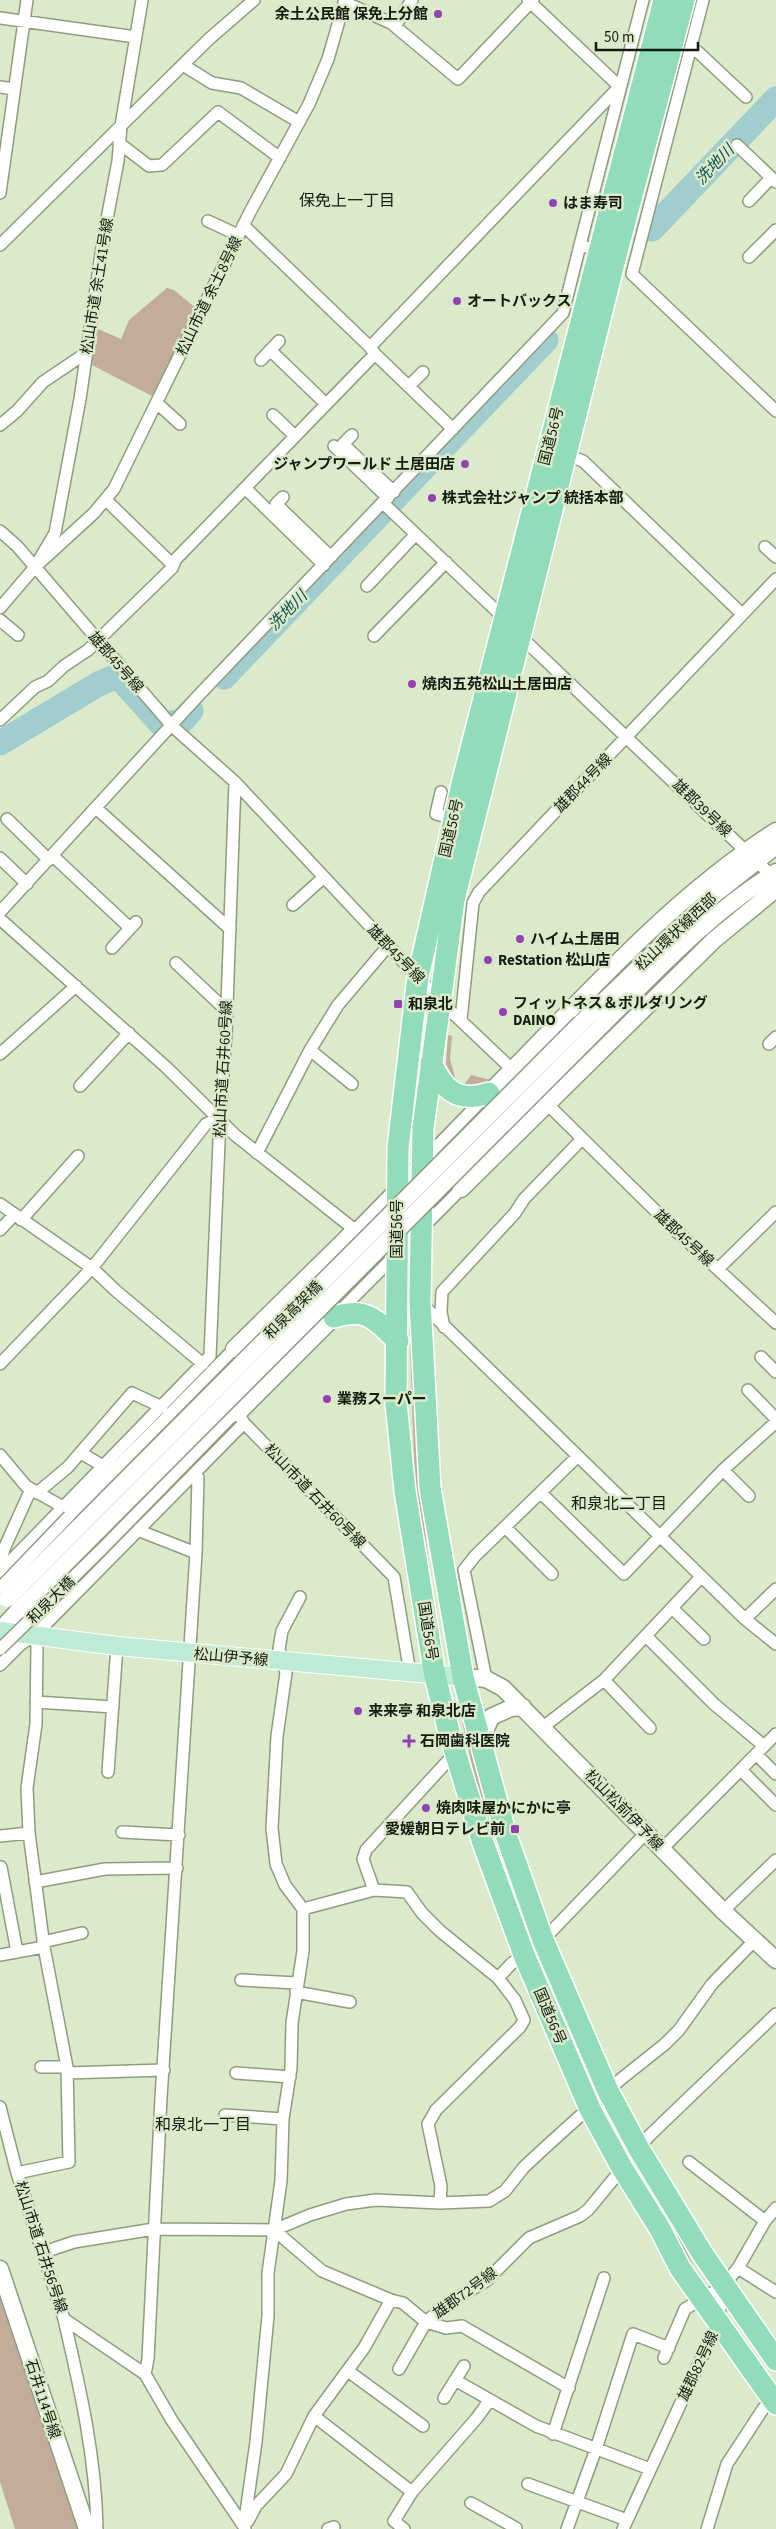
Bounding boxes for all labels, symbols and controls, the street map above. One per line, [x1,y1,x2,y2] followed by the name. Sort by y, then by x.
[275,4,428,25] place label: 余土公民館 保免上分館
[432,8,444,20] marker: 余土公民館 保免上分館
[596,20,698,52] scale bar
[604,27,634,48] text: 50 m
[690,138,741,190] water label: 洗地川
[299,190,395,212] district label: 保免上一丁目
[563,193,623,214] place label: はま寿司
[547,197,559,209] marker: はま寿司
[76,216,119,356] street label: 松山市道 余土41号線
[171,233,247,359] street label: 松山市道 余土8号線
[467,291,572,312] place label: オートバックス
[451,295,463,307] marker: オートバックス
[534,405,569,468] street label: 国道56号
[273,454,455,475] place label: ジャンプワールド 土居田店
[459,458,471,470] marker: ジャンプワールド 土居田店
[442,488,624,509] place label: 株式会社ジャンプ 統括本部
[426,492,438,504] marker: 株式会社ジャンプ 統括本部
[263,584,314,636] water label: 洗地川
[83,627,148,697] street label: 雄郡45号線
[422,674,572,695] place label: 焼肉五苑松山土居田店
[406,678,418,690] marker: 焼肉五苑松山土居田店
[550,749,617,818] street label: 雄郡44号線
[667,775,736,842] street label: 雄郡39号線
[435,797,468,860] street label: 国道56号
[631,889,722,976] street label: 松山環状線西部
[362,920,429,989] street label: 雄郡45号線
[530,929,619,950] place label: ハイム土居田
[514,933,526,945] marker: ハイム土居田
[498,950,610,971] place label: ReStation 松山店
[482,954,494,966] marker: ReStation 松山店
[513,993,708,1031] place label: フィットネス＆ボルダリング DAINO
[408,994,453,1015] place label: 和泉北
[392,998,404,1010] marker: 和泉北
[209,1000,238,1138] street label: 松山市道 石井60号線
[497,1006,509,1018] marker: フィットネス＆ボルダリング DAINO
[387,1199,408,1259] street label: 国道56号
[649,1205,718,1272] street label: 雄郡45号線
[259,1276,327,1344] street label: 和泉高架橋
[337,1389,427,1410] place label: 業務スーパー
[321,1393,333,1405] marker: 業務スーパー
[259,1439,370,1553] street label: 松山市道 石井60号線
[571,1493,667,1515] district label: 和泉北二丁目
[23,1572,80,1629] street label: 和泉大橋
[412,1600,443,1662] street label: 国道56号
[193,1644,269,1671] street label: 松山伊予線
[368,1701,476,1722] place label: 来来亭 和泉北店
[352,1705,364,1717] marker: 来来亭 和泉北店
[420,1731,510,1752] place label: 石岡歯科医院
[402,1734,416,1748] marker: 石岡歯科医院
[580,1765,668,1855] street label: 松山松前伊予線
[436,1798,571,1819] place label: 焼肉味屋かにかに亭
[420,1802,432,1814] marker: 焼肉味屋かにかに亭
[385,1819,505,1840] place label: 愛媛朝日テレビ前
[509,1823,521,1835] marker: 愛媛朝日テレビ前
[528,1985,571,2048] street label: 国道56号
[155,2114,251,2136] district label: 和泉北一丁目
[9,2178,72,2316] street label: 松山市道 石井56号線
[429,2263,502,2324] street label: 雄郡72号線
[673,2328,724,2405] street label: 雄郡82号線
[20,2357,65,2442] street label: 石井114号線

